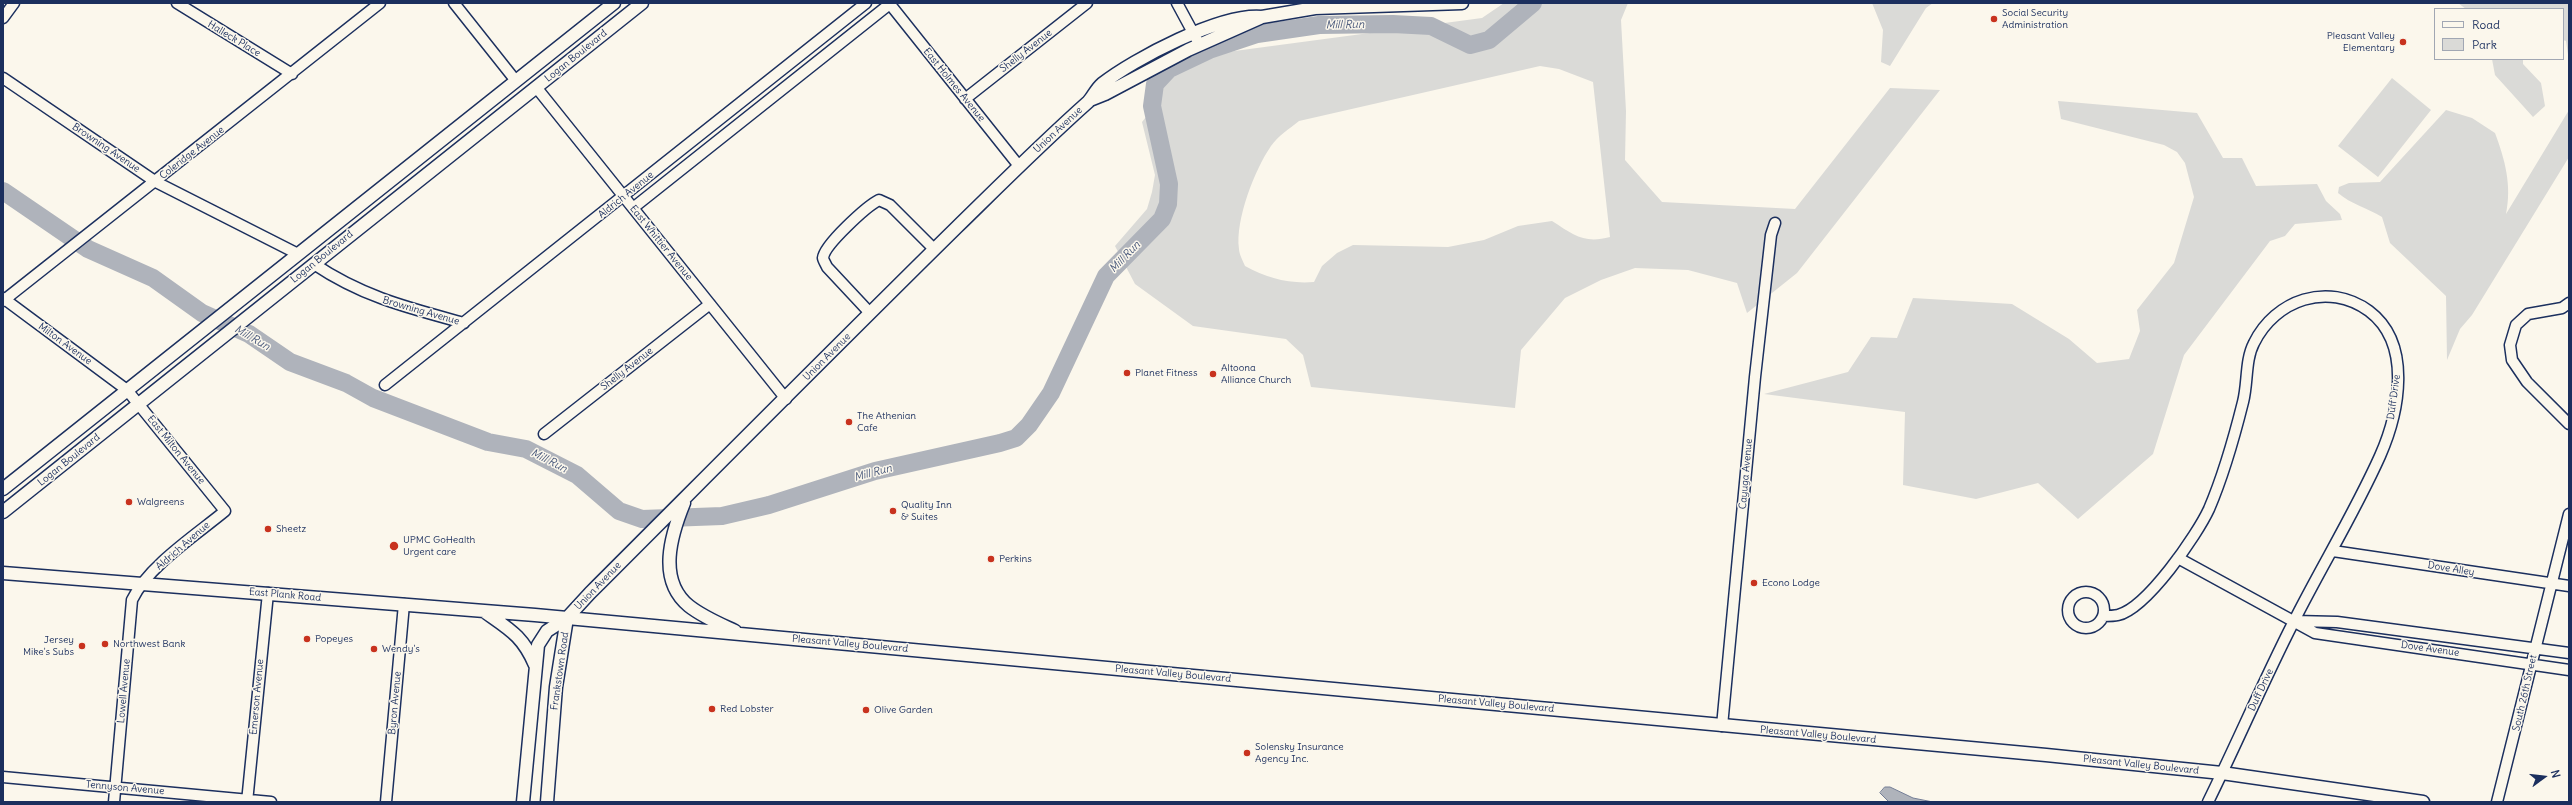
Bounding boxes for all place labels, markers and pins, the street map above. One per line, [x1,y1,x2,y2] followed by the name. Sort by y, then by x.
[2002,7,2068,30] place label: Social Security Administration
[1989,14,1999,24] marker: Social Security Administration
[2327,30,2395,54] place label: Pleasant Valley Elementary
[2398,37,2408,47] marker: Pleasant Valley Elementary
[1221,362,1291,386] place label: Altoona Alliance Church
[1135,367,1197,379] place label: Planet Fitness
[1122,368,1132,378] marker: Planet Fitness
[1208,369,1218,379] marker: Altoona Alliance Church
[857,410,916,434] place label: The Athenian Cafe
[844,417,854,427] marker: The Athenian Cafe
[137,496,184,508] place label: Walgreens
[124,497,134,507] marker: Walgreens
[901,499,952,522] place label: Quality Inn & Suites
[888,506,898,516] marker: Quality Inn & Suites
[276,523,306,535] place label: Sheetz
[263,524,273,534] marker: Sheetz
[403,534,475,558] place label: UPMC GoHealth Urgent care
[388,540,400,552] marker: UPMC GoHealth Urgent care
[999,553,1032,565] place label: Perkins
[986,554,996,564] marker: Perkins
[1762,577,1820,589] place label: Econo Lodge
[1749,578,1759,588] marker: Econo Lodge
[315,633,353,645] place label: Popeyes
[23,634,74,658] place label: Jersey Mike's Subs
[302,634,312,644] marker: Popeyes
[113,638,185,650] place label: Northwest Bank
[100,639,110,649] marker: Northwest Bank
[77,641,87,651] marker: Jersey Mike's Subs
[382,643,420,655] place label: Wendy's
[369,644,379,654] marker: Wendy's
[720,703,774,715] place label: Red Lobster
[707,704,717,714] marker: Red Lobster
[874,704,933,716] place label: Olive Garden
[861,705,871,715] marker: Olive Garden
[1255,741,1344,764] place label: Solensky Insurance Agency Inc.
[1242,748,1252,758] marker: Solensky Insurance Agency Inc.

